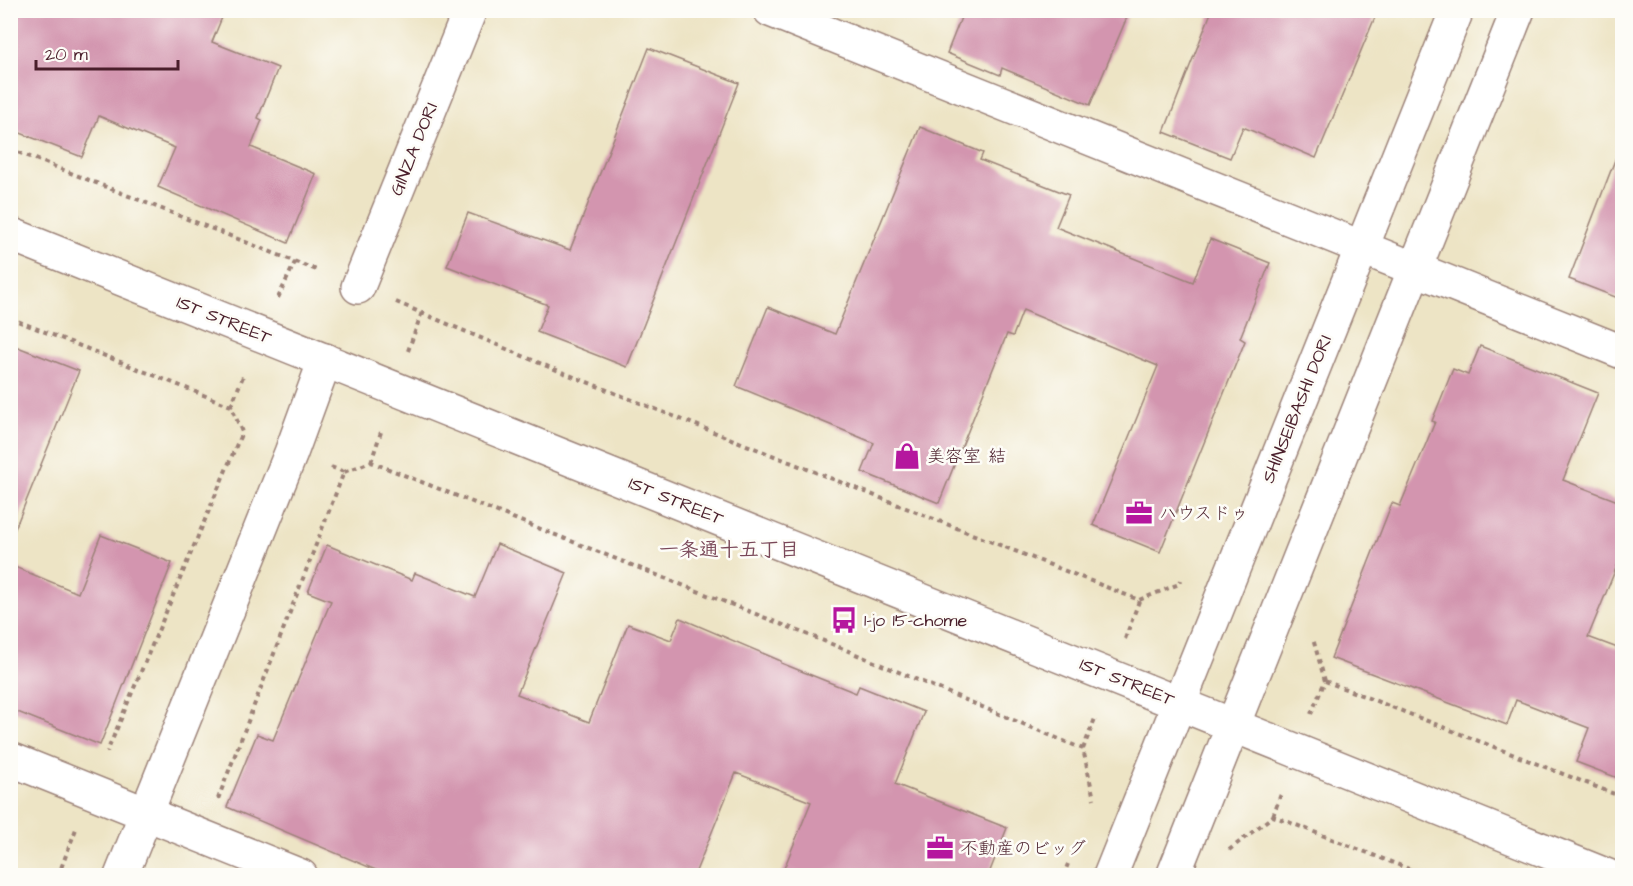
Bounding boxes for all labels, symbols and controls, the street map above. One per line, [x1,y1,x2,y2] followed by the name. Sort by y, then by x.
[36,33,178,71] scale bar
[45,42,88,67] text: 20 m
[384,99,444,199] street label: GINZA DORI
[173,290,276,351] street label: 1ST STREET
[1256,331,1338,487] street label: SHINSEIBASHI DORI
[892,441,922,471] shop icon: 美容室 結
[927,444,1006,469] place label: 美容室 結
[625,471,728,532] street label: 1ST STREET
[1124,498,1154,528] office icon: ハウスドゥ
[1159,501,1248,526] place label: ハウスドゥ
[659,536,799,564] district label: 一条通十五丁目
[829,605,859,635] bus stop icon: 1-jo 15-chome
[864,608,967,633] place label: 1-jo 15-chome
[1076,652,1179,713] street label: 1ST STREET
[925,833,955,863] office icon: 不動産のビッグ
[960,836,1086,861] place label: 不動産のビッグ

